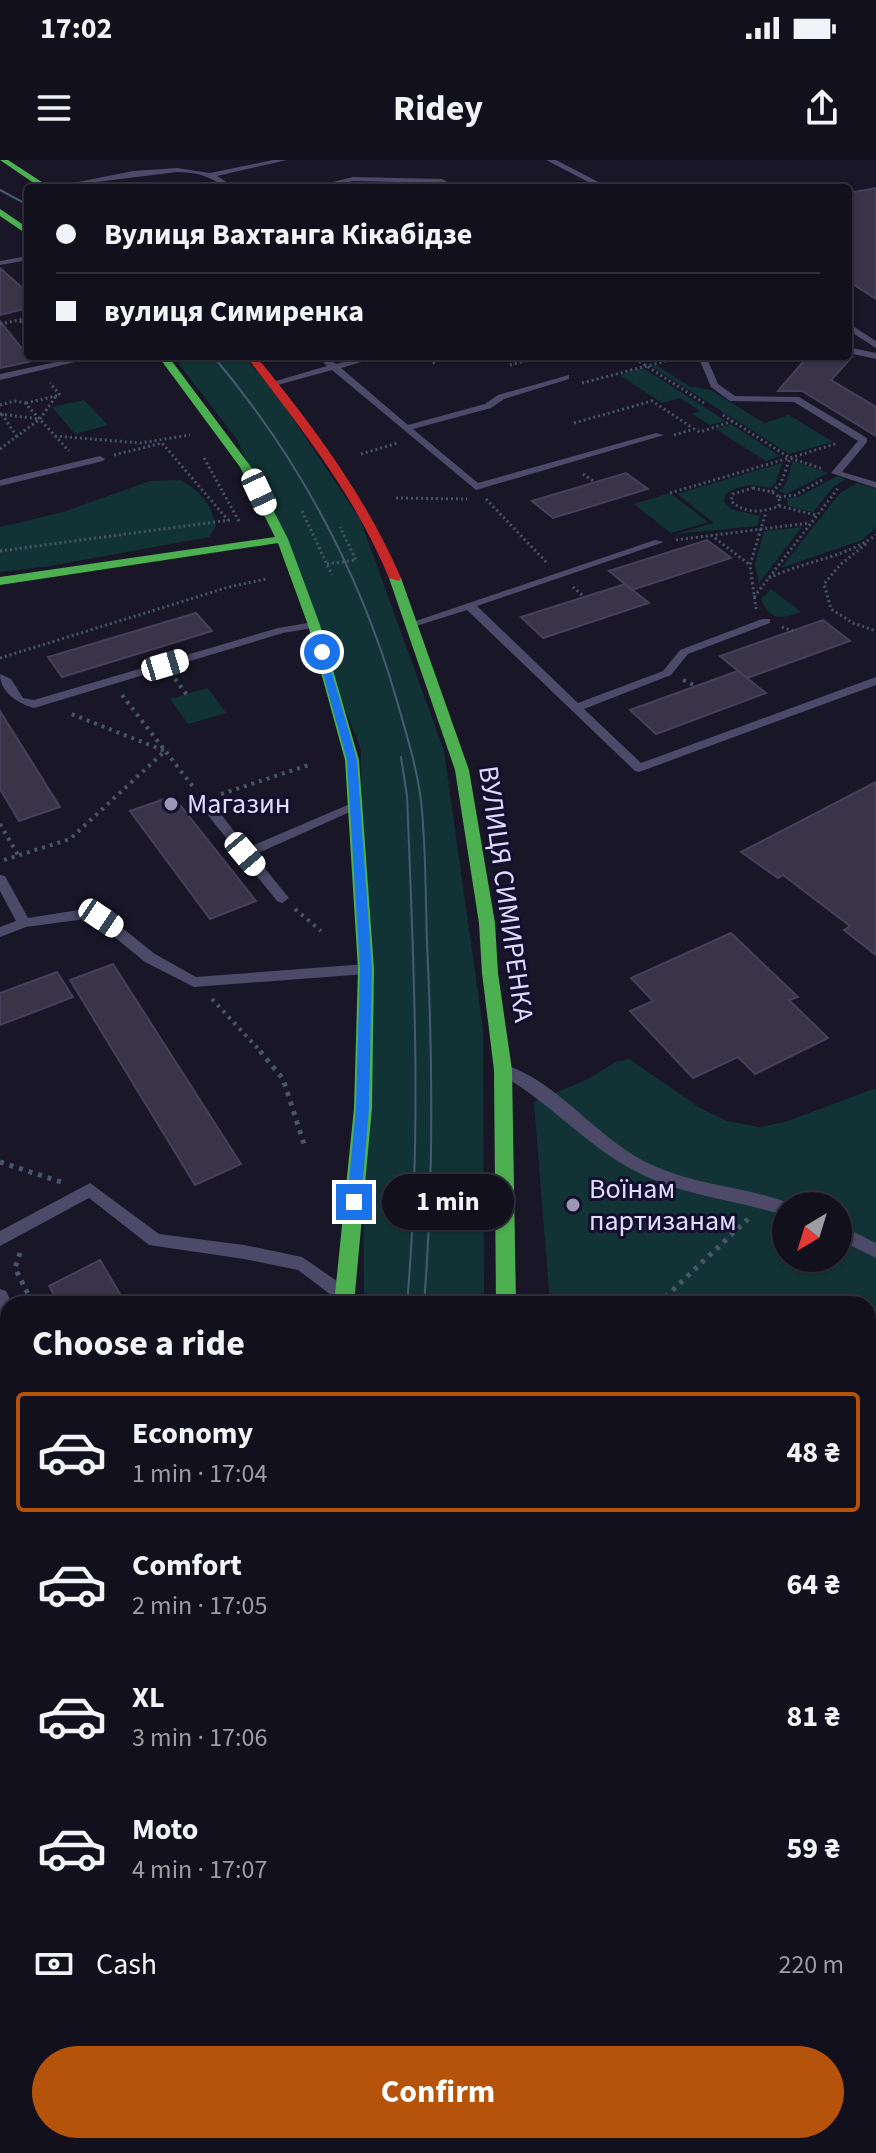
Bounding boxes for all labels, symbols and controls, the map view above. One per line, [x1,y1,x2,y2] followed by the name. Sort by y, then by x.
[40,7,112,50] text: 17:02
[393,83,483,134] text: Ridey
[32,86,76,130] icon: menu
[800,86,844,130] icon: share
[104,213,472,256] text: Вулиця Вахтанга Кікабідзе
[104,290,364,333] text: вулиця Симиренка
[238,465,280,519] car
[304,634,340,670] route start
[139,647,191,683] car
[468,763,544,1026] street label: ВУЛИЦЯ СИМИРЕНКА
[187,784,290,824] place label: Магазин
[162,795,180,813] marker: Магазин
[220,828,270,880] car
[74,895,128,941] car
[589,1169,737,1241] place label: Воїнам партизанам
[382,1174,514,1230] callout: 1 min
[416,1183,480,1220] text: 1 min
[336,1184,372,1220] route end
[772,1192,852,1272] north arrow
[772,1192,852,1272] map controls
[564,1196,582,1214] marker: Воїнам партизанам
[32,1318,245,1369] text: Choose a ride
[132,1412,253,1455] text: Economy
[36,1416,108,1488] icon: car
[786,1431,840,1474] text: 48 ₴
[132,1455,267,1492] text: 1 min · 17:04
[132,1544,242,1587] text: Comfort
[36,1548,108,1620] icon: car
[786,1563,840,1606] text: 64 ₴
[132,1587,267,1624] text: 2 min · 17:05
[132,1676,165,1719] text: XL
[36,1680,108,1752] icon: car
[786,1695,840,1738] text: 81 ₴
[132,1719,267,1756] text: 3 min · 17:06
[132,1808,198,1851] text: Moto
[36,1812,108,1884] icon: car
[786,1827,840,1870] text: 59 ₴
[132,1851,267,1888] text: 4 min · 17:07
[32,1942,76,1986] icon: cash
[96,1943,157,1986] text: Cash
[778,1946,844,1983] text: 220 m
[32,2046,844,2138] button: Confirm

